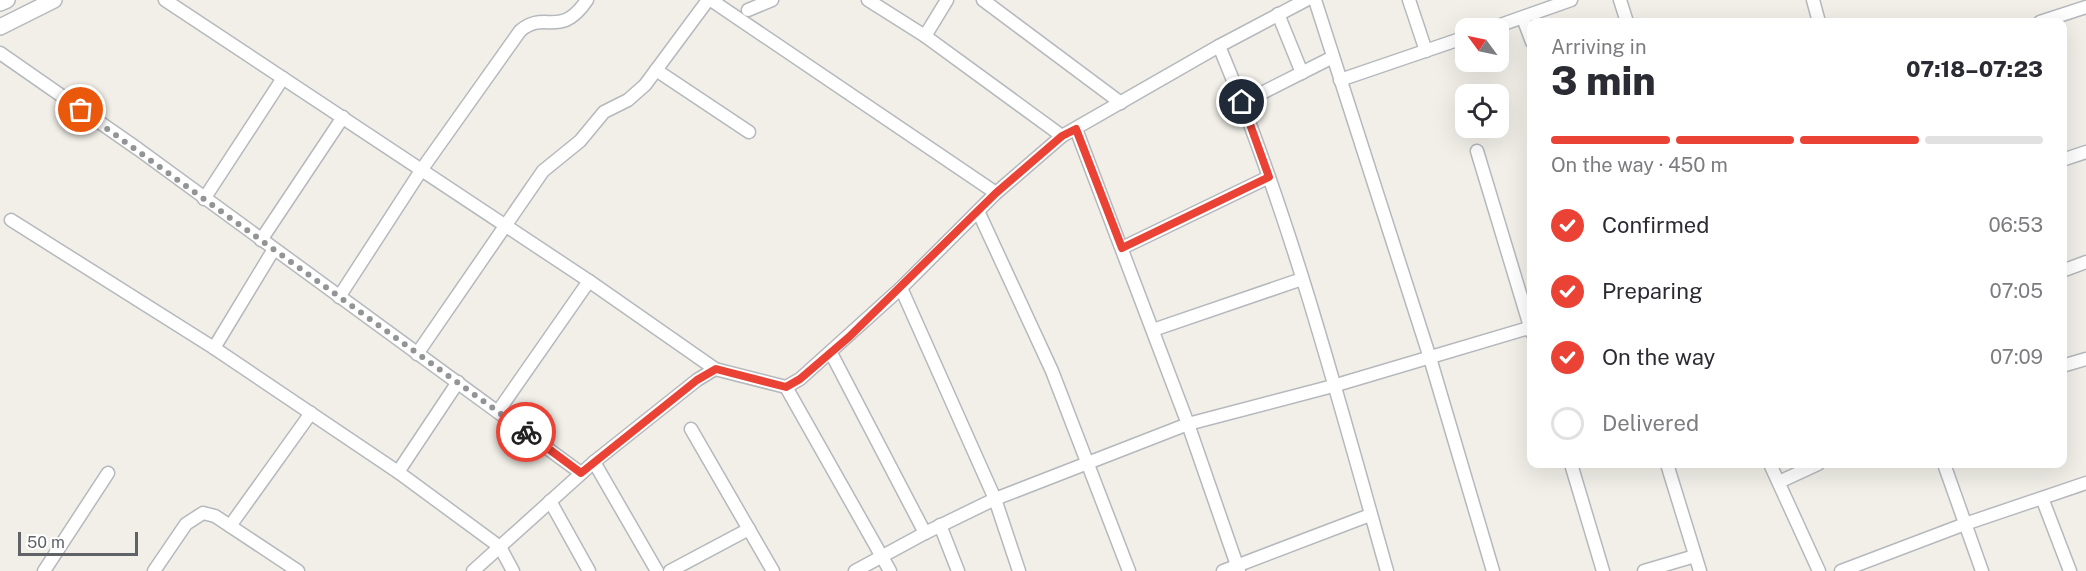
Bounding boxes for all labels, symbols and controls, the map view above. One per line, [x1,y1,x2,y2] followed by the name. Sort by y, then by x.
[1455,18,1509,72] north arrow
[1455,18,1509,138] map controls
[1551,35,1646,59] text: Arriving in
[1906,56,2043,82] text: 07:18–07:23
[1551,58,1656,104] text: 3 min
[1216,76,1267,127] pin
[55,84,106,135] pin
[1455,84,1509,138] button: locate
[1225,85,1258,118] icon: home
[64,93,97,126] icon: bag
[1551,153,1728,177] text: On the way · 450 m
[1551,209,1584,242] icon: check
[1602,212,1709,238] text: Confirmed
[1989,213,2043,237] text: 06:53
[1551,275,1584,308] icon: check
[1602,278,1703,304] text: Preparing
[1990,279,2043,303] text: 07:05
[1551,341,1584,374] icon: check
[1602,344,1715,370] text: On the way
[1990,345,2043,369] text: 07:09
[496,402,556,462] courier
[1602,410,1699,436] text: Delivered
[510,416,543,449] icon: bike
[18,529,138,556] scale bar
[27,533,65,552] text: 50 m

